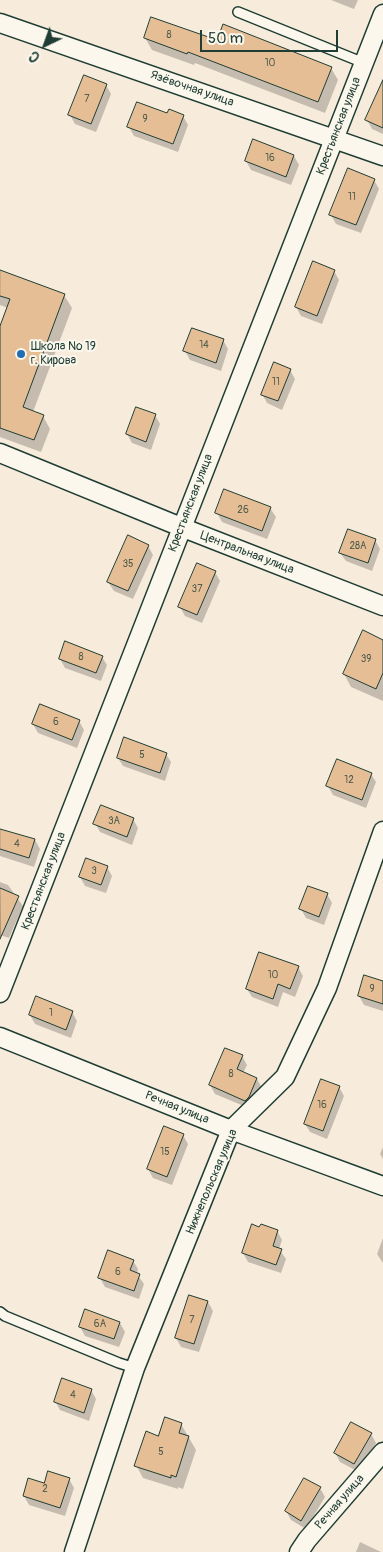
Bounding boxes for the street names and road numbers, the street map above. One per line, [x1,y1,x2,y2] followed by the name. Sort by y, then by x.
[148,68,236,110] street label: Язёвочная улица
[314,75,364,177] street label: Крестьянская улица
[166,452,216,554] street label: Крестьянская улица
[198,529,296,577] street label: Центральная улица
[19,830,69,932] street label: Крестьянская улица
[143,1089,211,1127] street label: Речная улица
[183,1127,241,1237] street label: Нижнепольская улица
[312,1472,368,1532] street label: Речная улица

